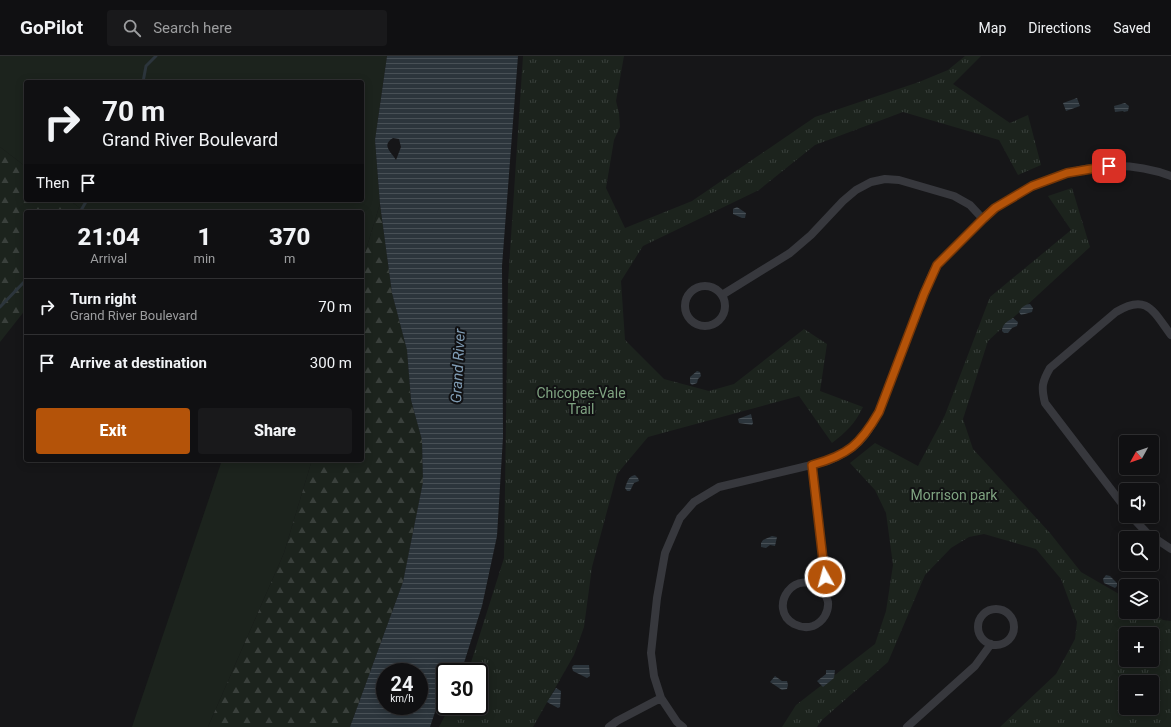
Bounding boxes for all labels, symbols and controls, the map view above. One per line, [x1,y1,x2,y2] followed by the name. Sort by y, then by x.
[107,10,387,46] search box
[20,16,83,39] text: GoPilot
[121,17,143,39] icon: search
[153,19,232,37] text: Search here
[979,20,1006,36] text: Map
[1028,20,1091,36] text: Directions
[1113,20,1151,36] text: Saved
[102,95,165,128] text: 70 m
[36,96,88,148] icon: right
[102,129,278,150] text: Grand River Boulevard
[1092,149,1126,183] pin
[1098,155,1120,177] icon: arrive
[77,172,99,194] icon: arrive
[36,174,69,192] text: Then
[78,223,140,251] text: 21:04
[197,223,211,251] text: 1
[269,223,310,251] text: 370
[90,251,127,266] text: Arrival
[194,251,215,266] text: min
[284,251,295,266] text: m
[70,290,136,308] text: Turn right
[36,296,58,318] icon: right
[318,298,352,316] text: 70 m
[70,308,197,323] text: Grand River Boulevard
[447,327,469,404] water label: Grand River
[36,352,58,374] icon: arrive
[70,354,207,372] text: Arrive at destination
[310,354,352,372] text: 300 m
[536,385,626,417] park label: Chicopee-Vale Trail
[36,408,190,454] button: Exit
[198,408,352,454] button: Share
[1119,435,1159,475] north arrow
[1119,435,1159,715] map controls
[1119,483,1159,523] button: sound
[911,487,998,503] park label: Morrison park
[1119,531,1159,571] button: search
[804,556,846,598] position arrow
[1119,579,1159,619] button: layers
[1119,627,1159,667] button: +
[436,663,488,715] speed limit sign: 30
[391,672,413,696] text: 24
[1119,675,1159,715] button: −
[390,693,414,704] text: km/h

